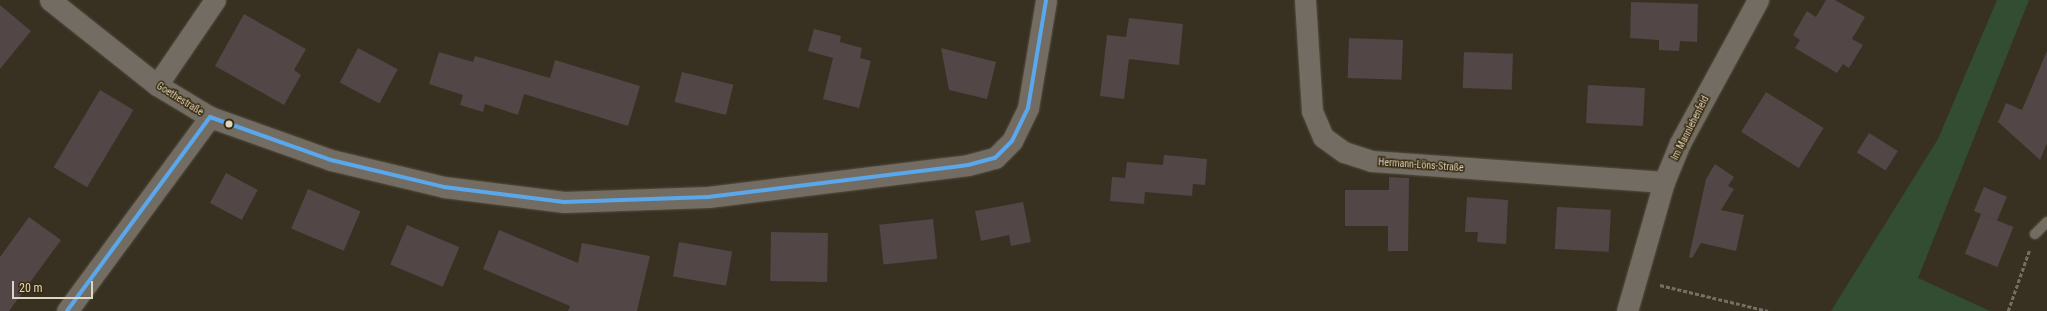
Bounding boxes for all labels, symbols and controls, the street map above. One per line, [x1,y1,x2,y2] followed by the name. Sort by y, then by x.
[154,80,206,118] street label: Goethestraße
[1669,94,1711,162] street label: Im Mannlehenfeld
[224,119,234,129] unlabelled marker
[1378,156,1464,174] street label: Hermann-Löns-Straße
[14,273,95,299] scale bar
[19,281,43,295] text: 20 m

